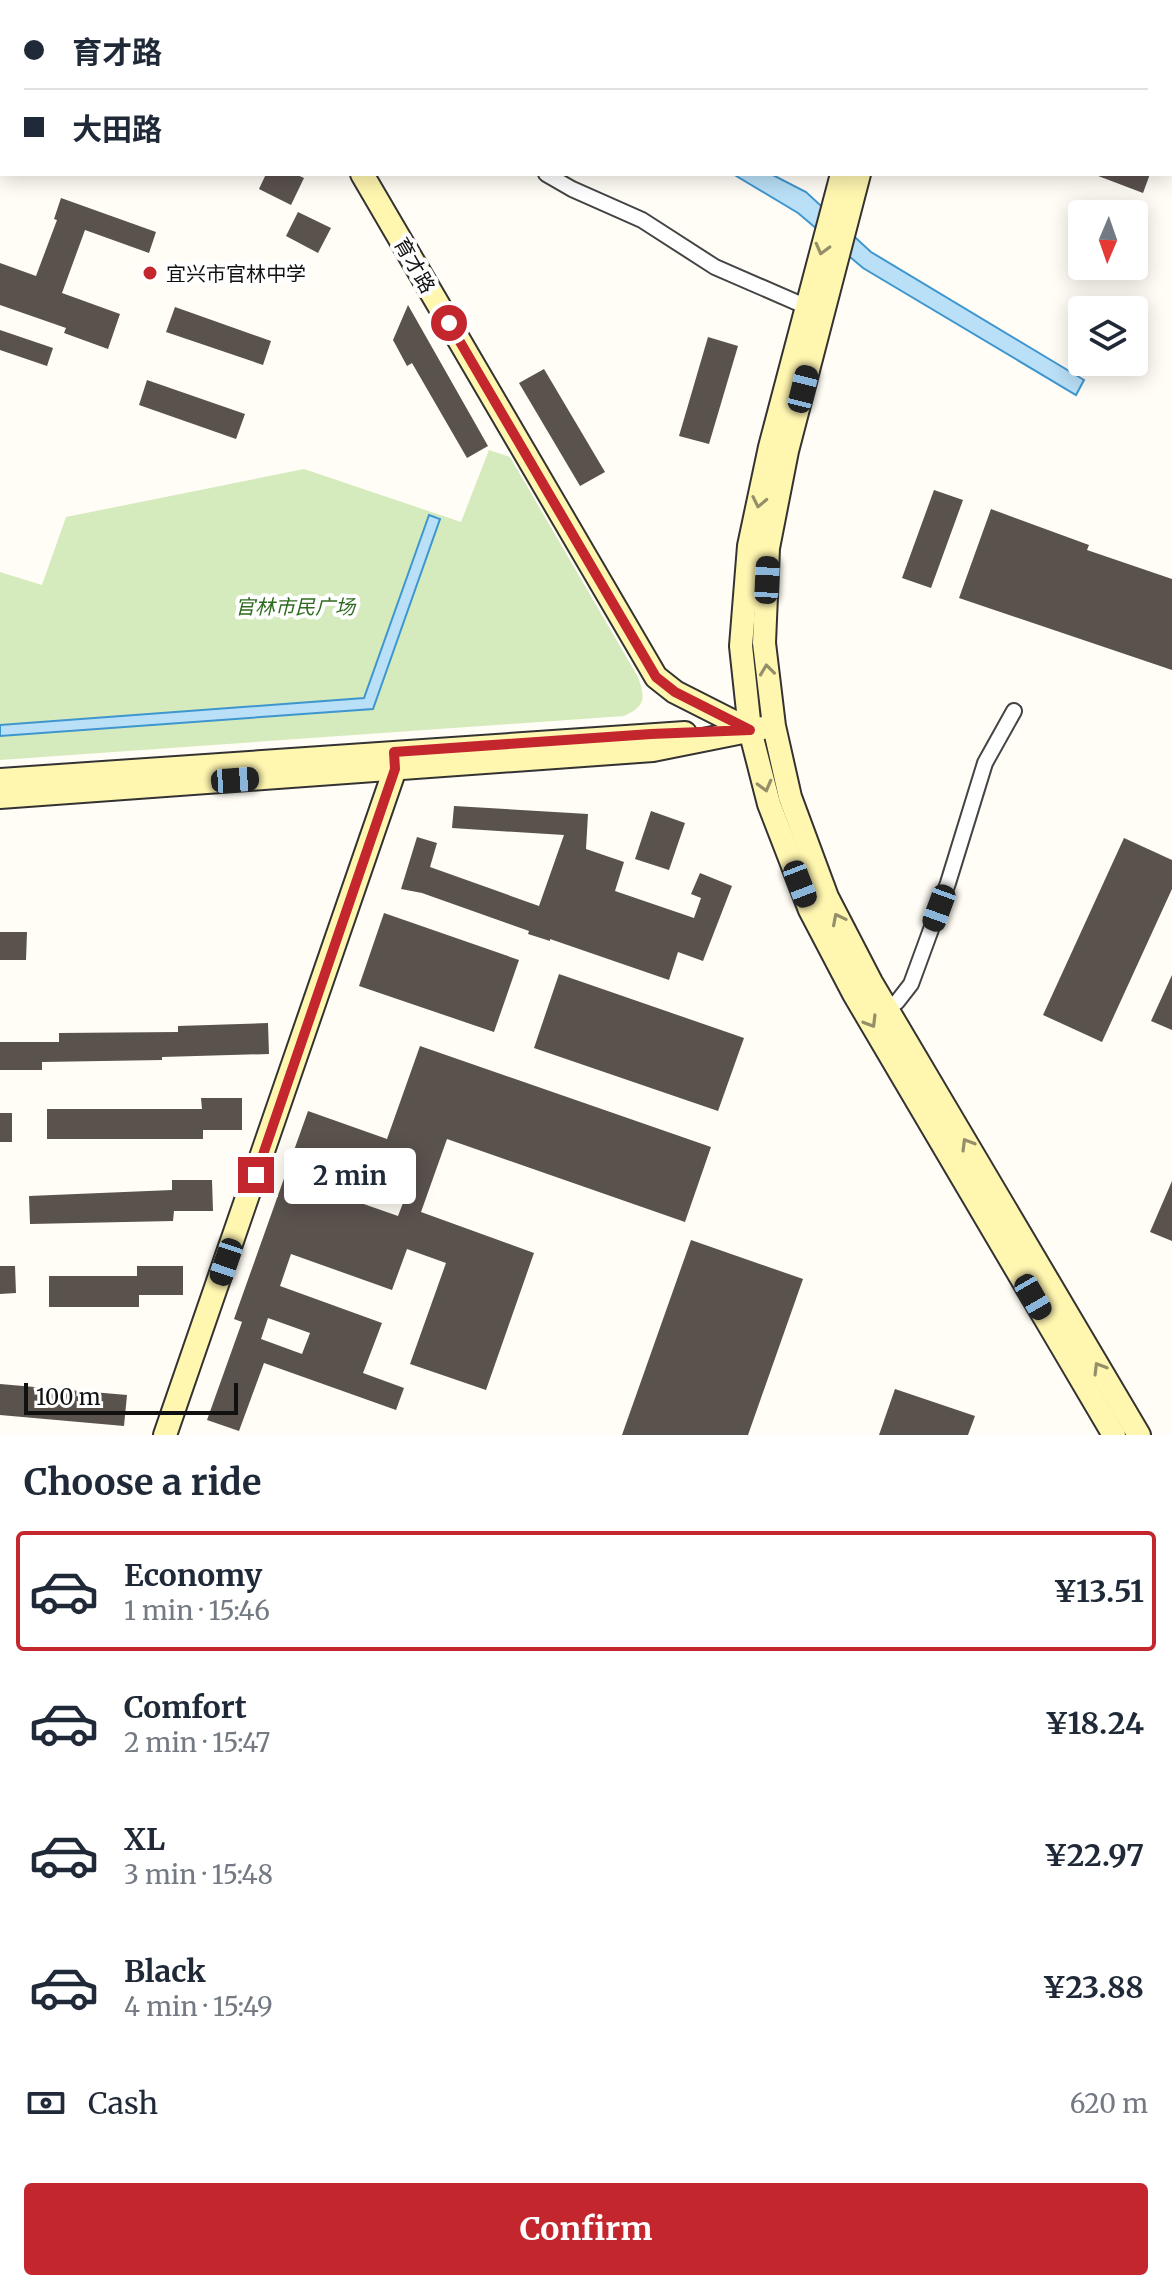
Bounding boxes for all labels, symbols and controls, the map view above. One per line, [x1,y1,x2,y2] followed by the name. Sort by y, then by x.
[72,33,162,71] text: 育才路
[72,110,162,148] text: 大田路
[1068,200,1148,280] north arrow
[1068,200,1148,376] map controls
[389,233,441,297] street label: 育才路
[814,242,831,256] one-way arrow
[166,261,306,286] place label: 宜兴市官林中学
[141,264,159,282] marker: 宜兴市官林中学
[1068,296,1148,376] button: layers
[431,305,467,341] route start
[786,363,820,415] car
[751,494,768,508] one-way arrow
[754,555,780,605] car
[235,594,357,619] park label: 官林市民广场
[759,663,776,676] one-way arrow
[210,766,260,794] car
[755,779,772,792] one-way arrow
[780,857,820,911] car
[920,881,958,935] car
[832,912,847,927] one-way arrow
[861,1013,877,1028] one-way arrow
[961,1138,977,1153] one-way arrow
[284,1147,416,1203] callout: 2 min
[238,1157,274,1193] route end
[313,1159,387,1192] text: 2 min
[207,1235,245,1289] car
[1011,1270,1055,1324] car
[1093,1362,1109,1377] one-way arrow
[24,1379,238,1415] scale bar
[36,1383,101,1411] text: 100 m
[24,1460,261,1505] text: Choose a ride
[28,1555,100,1627] icon: car
[124,1556,262,1594] text: Economy
[1053,1572,1144,1610] text: ¥13.51
[124,1594,270,1627] text: 1 min · 15:46
[28,1687,100,1759] icon: car
[124,1688,247,1726] text: Comfort
[1045,1704,1144,1742] text: ¥18.24
[124,1726,270,1759] text: 2 min · 15:47
[28,1819,100,1891] icon: car
[124,1820,165,1858] text: XL
[1044,1836,1144,1874] text: ¥22.97
[124,1858,273,1891] text: 3 min · 15:48
[28,1951,100,2023] icon: car
[124,1952,206,1990] text: Black
[1042,1968,1144,2006] text: ¥23.88
[124,1990,273,2023] text: 4 min · 15:49
[24,2081,68,2125] icon: cash
[88,2084,158,2122] text: Cash
[1070,2087,1148,2120] text: 620 m
[24,2183,1148,2275] button: Confirm

